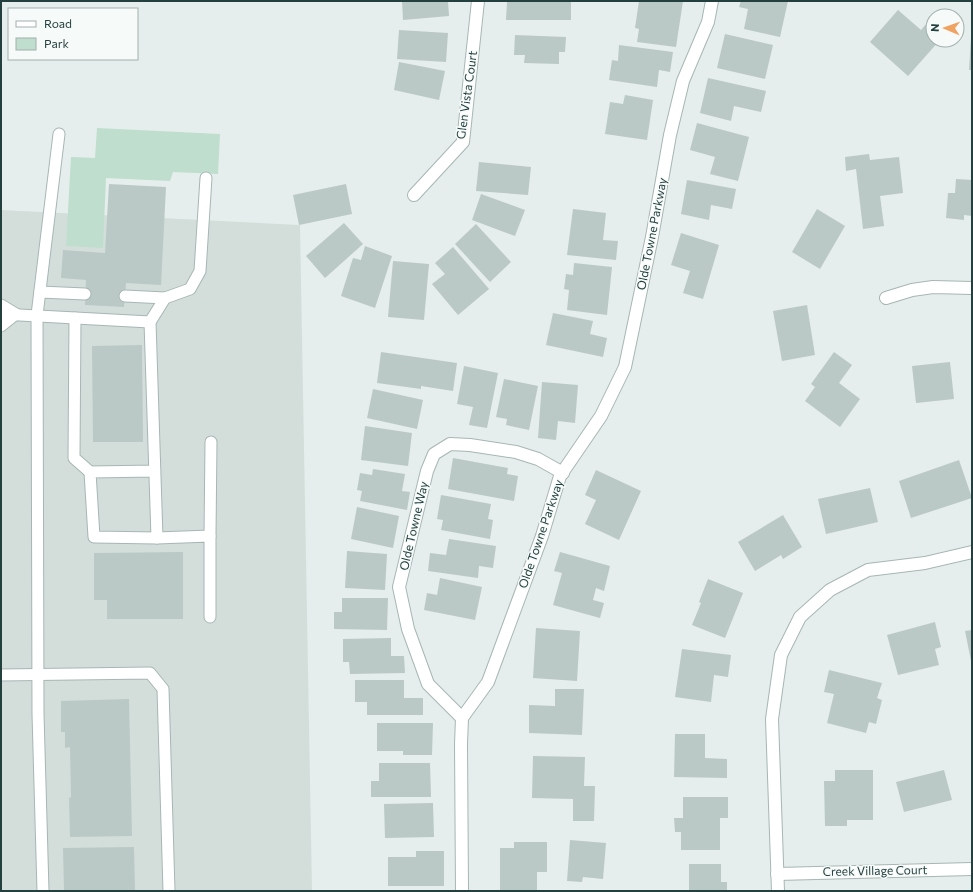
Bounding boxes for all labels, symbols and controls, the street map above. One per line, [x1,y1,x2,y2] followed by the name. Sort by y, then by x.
[8,8,138,60] legend
[925,8,965,48] north arrow
[44,16,72,30] text: Road
[928,23,941,32] text: N
[44,36,70,50] text: Park
[453,50,479,140] street label: Glen Vista Court
[633,176,669,291] street label: Olde Towne Parkway
[515,477,565,590] street label: Olde Towne Parkway
[396,480,430,572] street label: Olde Towne Way
[822,862,928,878] street label: Creek Village Court

